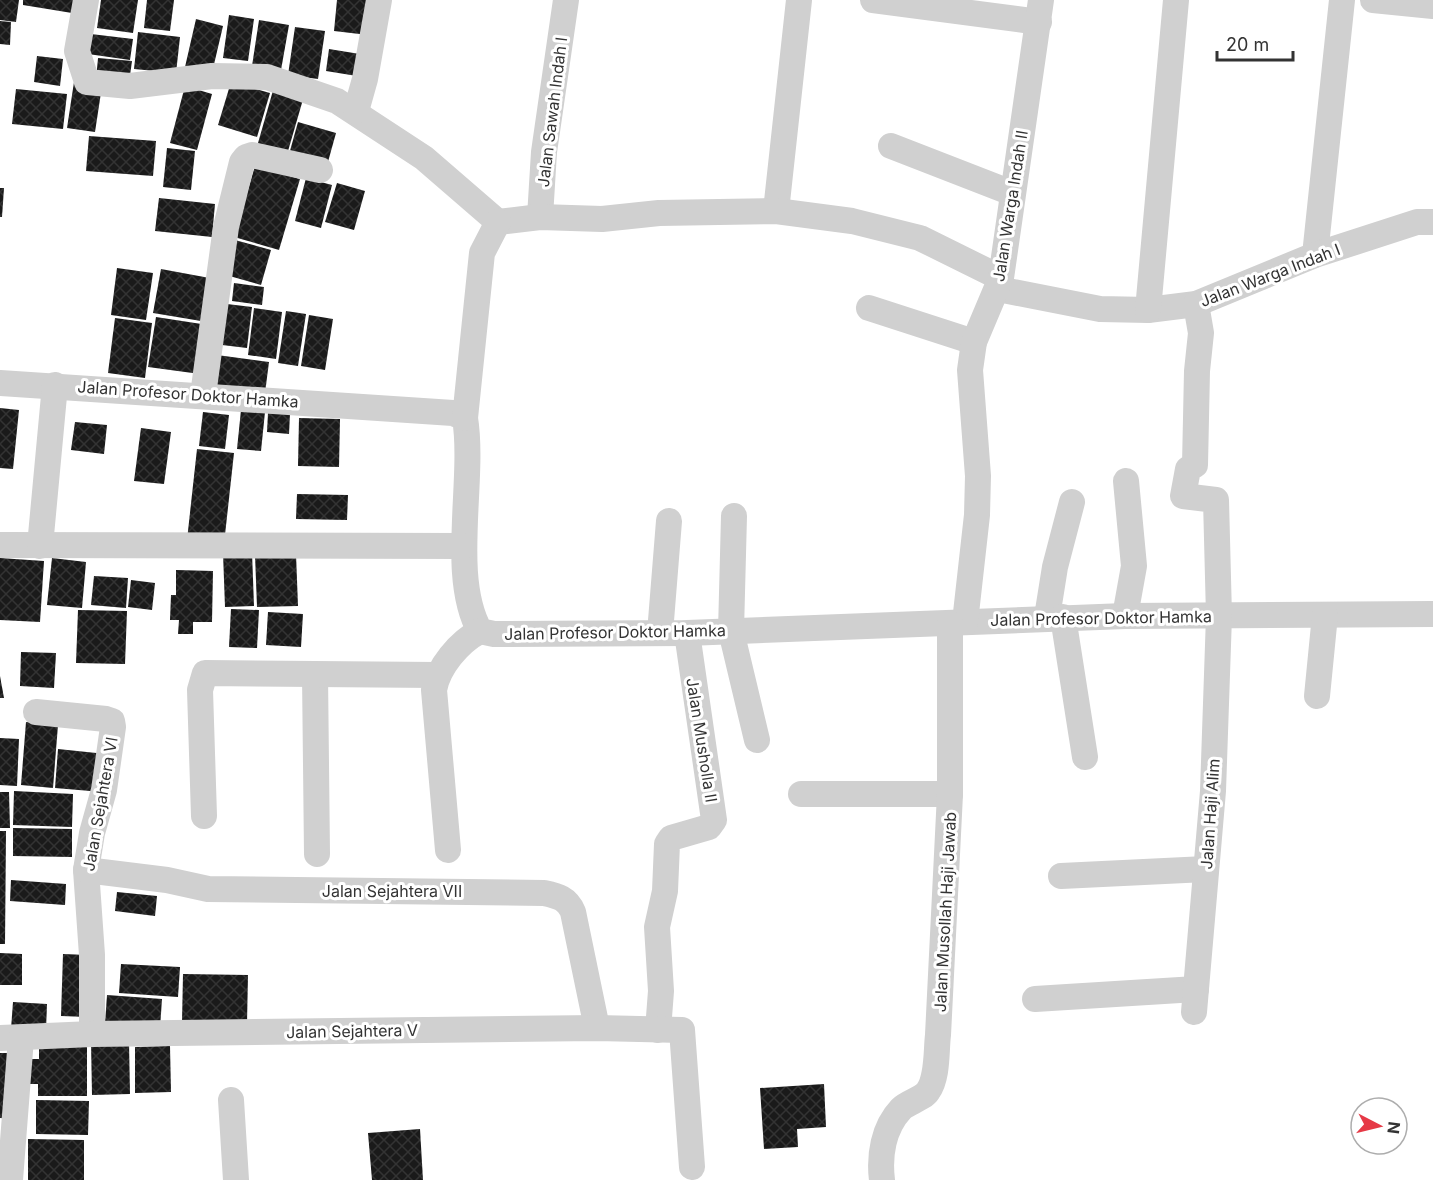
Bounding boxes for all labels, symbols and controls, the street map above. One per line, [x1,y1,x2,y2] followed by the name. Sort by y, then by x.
[1217,24,1294,62] scale bar
[1226,34,1269,55] text: 20 m
[533,36,571,188] street label: Jalan Sawah Indah I
[988,129,1032,283] street label: Jalan Warga Indah II
[1197,239,1343,311] street label: Jalan Warga Indah I
[77,376,299,412] street label: Jalan Profesor Doktor Hamka
[990,606,1212,630] street label: Jalan Profesor Doktor Hamka
[504,620,726,644] street label: Jalan Profesor Doktor Hamka
[682,676,722,804] street label: Jalan Musholla II
[78,735,122,873] street label: Jalan Sejahtera VI
[1196,758,1224,870] street label: Jalan Haji Alim
[930,811,960,1013] street label: Jalan Musollah Haji Jawab
[322,881,462,901] street label: Jalan Sejahtera VII
[286,1020,418,1042] street label: Jalan Sejahtera V
[1349,1096,1409,1156] north arrow
[1383,1121,1405,1135] text: N

